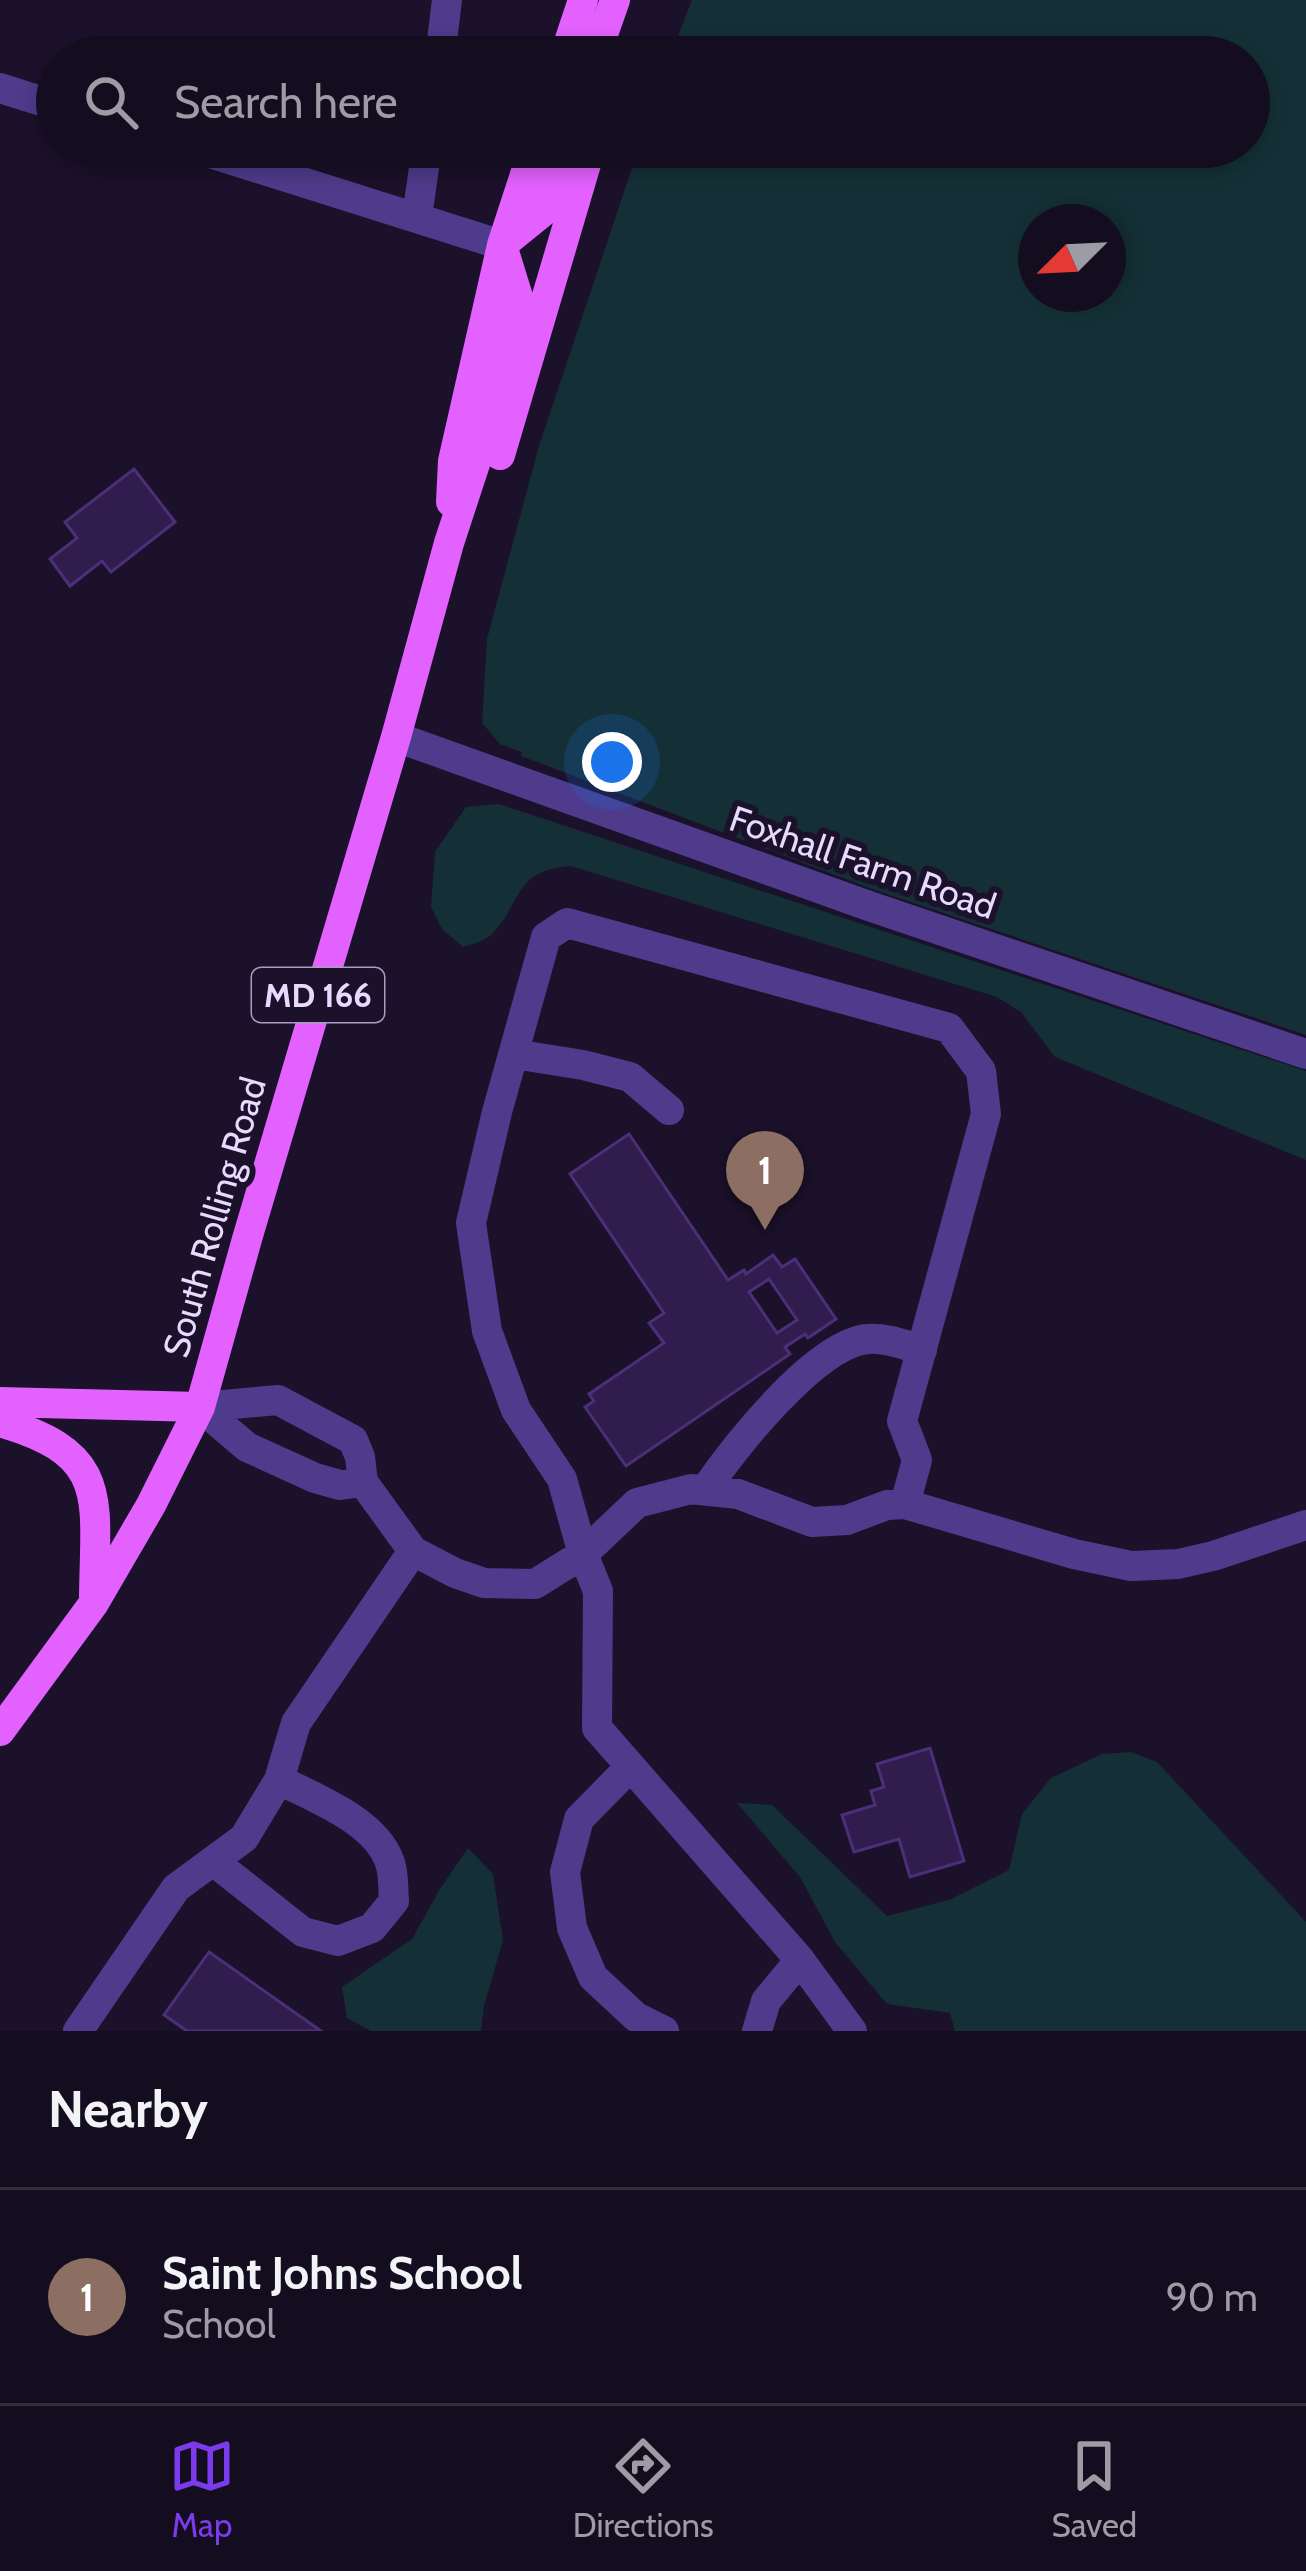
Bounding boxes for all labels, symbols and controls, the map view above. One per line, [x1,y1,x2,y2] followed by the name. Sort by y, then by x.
[36,36,1270,168] search box
[78,69,144,135] icon: search
[174,75,398,129] text: Search here
[1018,204,1126,312] north arrow
[582,732,642,792] your location
[724,796,1002,928] street label: Foxhall Farm Road
[252,968,384,1022] road number: MD 166
[153,1072,275,1362] street label: South Rolling Road
[726,1131,804,1230] pin: 1
[48,2078,208,2140] text: Nearby
[162,2246,523,2300] text: Saint Johns School
[80,2273,94,2321] text: 1
[1166,2273,1258,2321] text: 90 m
[162,2300,276,2348] text: School
[169,2433,235,2545] tab: Map
[573,2433,714,2545] tab: Directions
[1051,2433,1137,2545] tab: Saved

